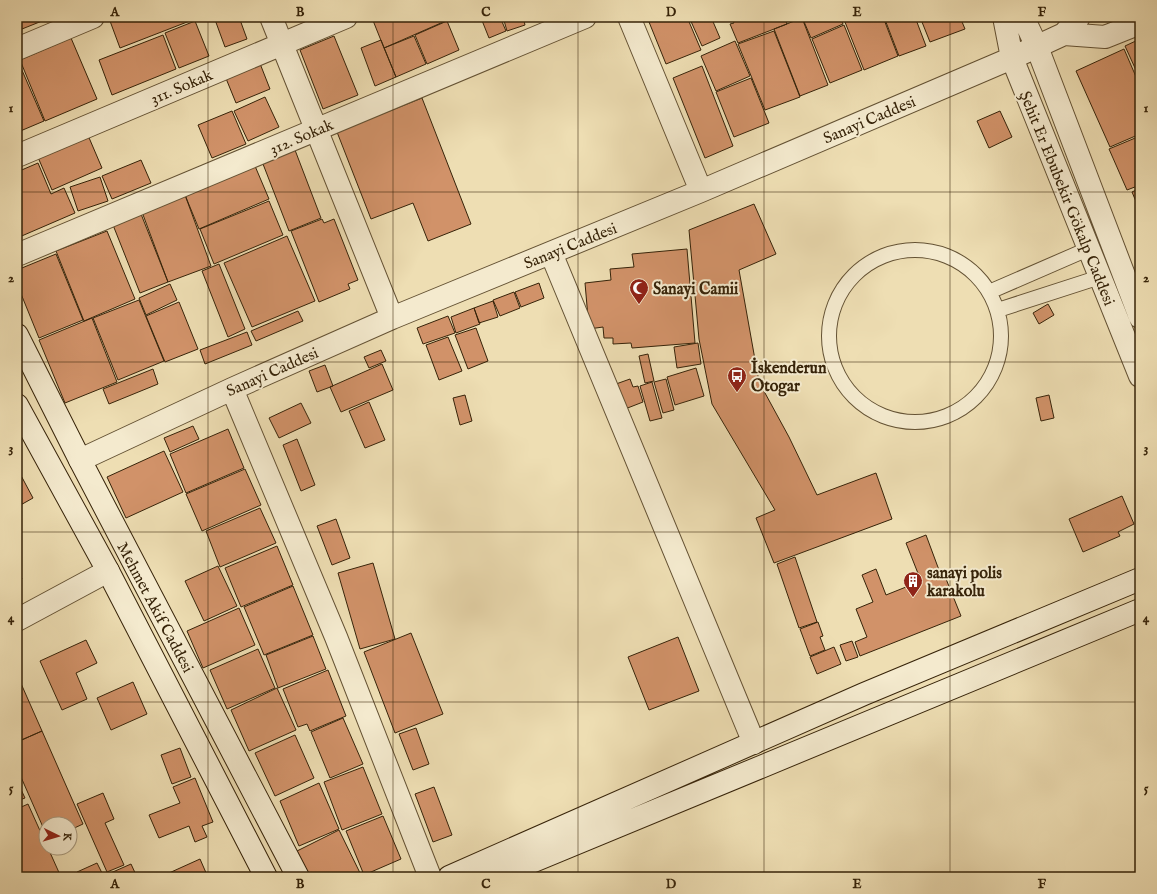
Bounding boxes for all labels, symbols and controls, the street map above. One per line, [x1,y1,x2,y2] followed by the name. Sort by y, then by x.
[110,4,121,21] text: A
[296,4,305,21] text: B
[481,4,491,21] text: C
[666,4,677,21] text: D
[852,4,862,21] text: E
[1038,4,1047,21] text: F
[148,66,216,110] street label: 311. Sokak
[1014,89,1118,309] street label: Şehit Er Ebubekir Gökalp Caddesi
[820,92,919,149] street label: Sanayi Caddesi
[9,100,14,117] text: 1
[1144,100,1149,117] text: 1
[267,115,337,160] street label: 312. Sokak
[521,219,620,275] street label: Sanayi Caddesi
[8,270,14,287] text: 2
[1143,270,1149,287] text: 2
[628,277,650,305] mosque icon: Sanayi Camii
[653,280,739,300] place label: Sanayi Camii
[224,344,322,402] street label: Sanayi Caddesi
[751,357,827,397] place label: İskenderun Otogar
[726,365,748,393] bus stop icon: İskenderun Otogar
[9,440,14,457] text: 3
[1144,440,1149,457] text: 3
[111,539,197,677] street label: Mehmet Akif Caddesi
[926,564,1002,602] place label: sanayi polis karakolu
[902,570,924,598] building icon: sanayi polis karakolu
[8,610,15,627] text: 4
[1143,610,1150,627] text: 4
[9,780,14,797] text: 5
[1144,780,1149,797] text: 5
[38,816,78,856] north arrow
[60,832,74,842] text: K
[110,876,121,893] text: A
[296,876,305,893] text: B
[481,876,491,893] text: C
[666,876,677,893] text: D
[852,876,862,893] text: E
[1038,876,1047,893] text: F

